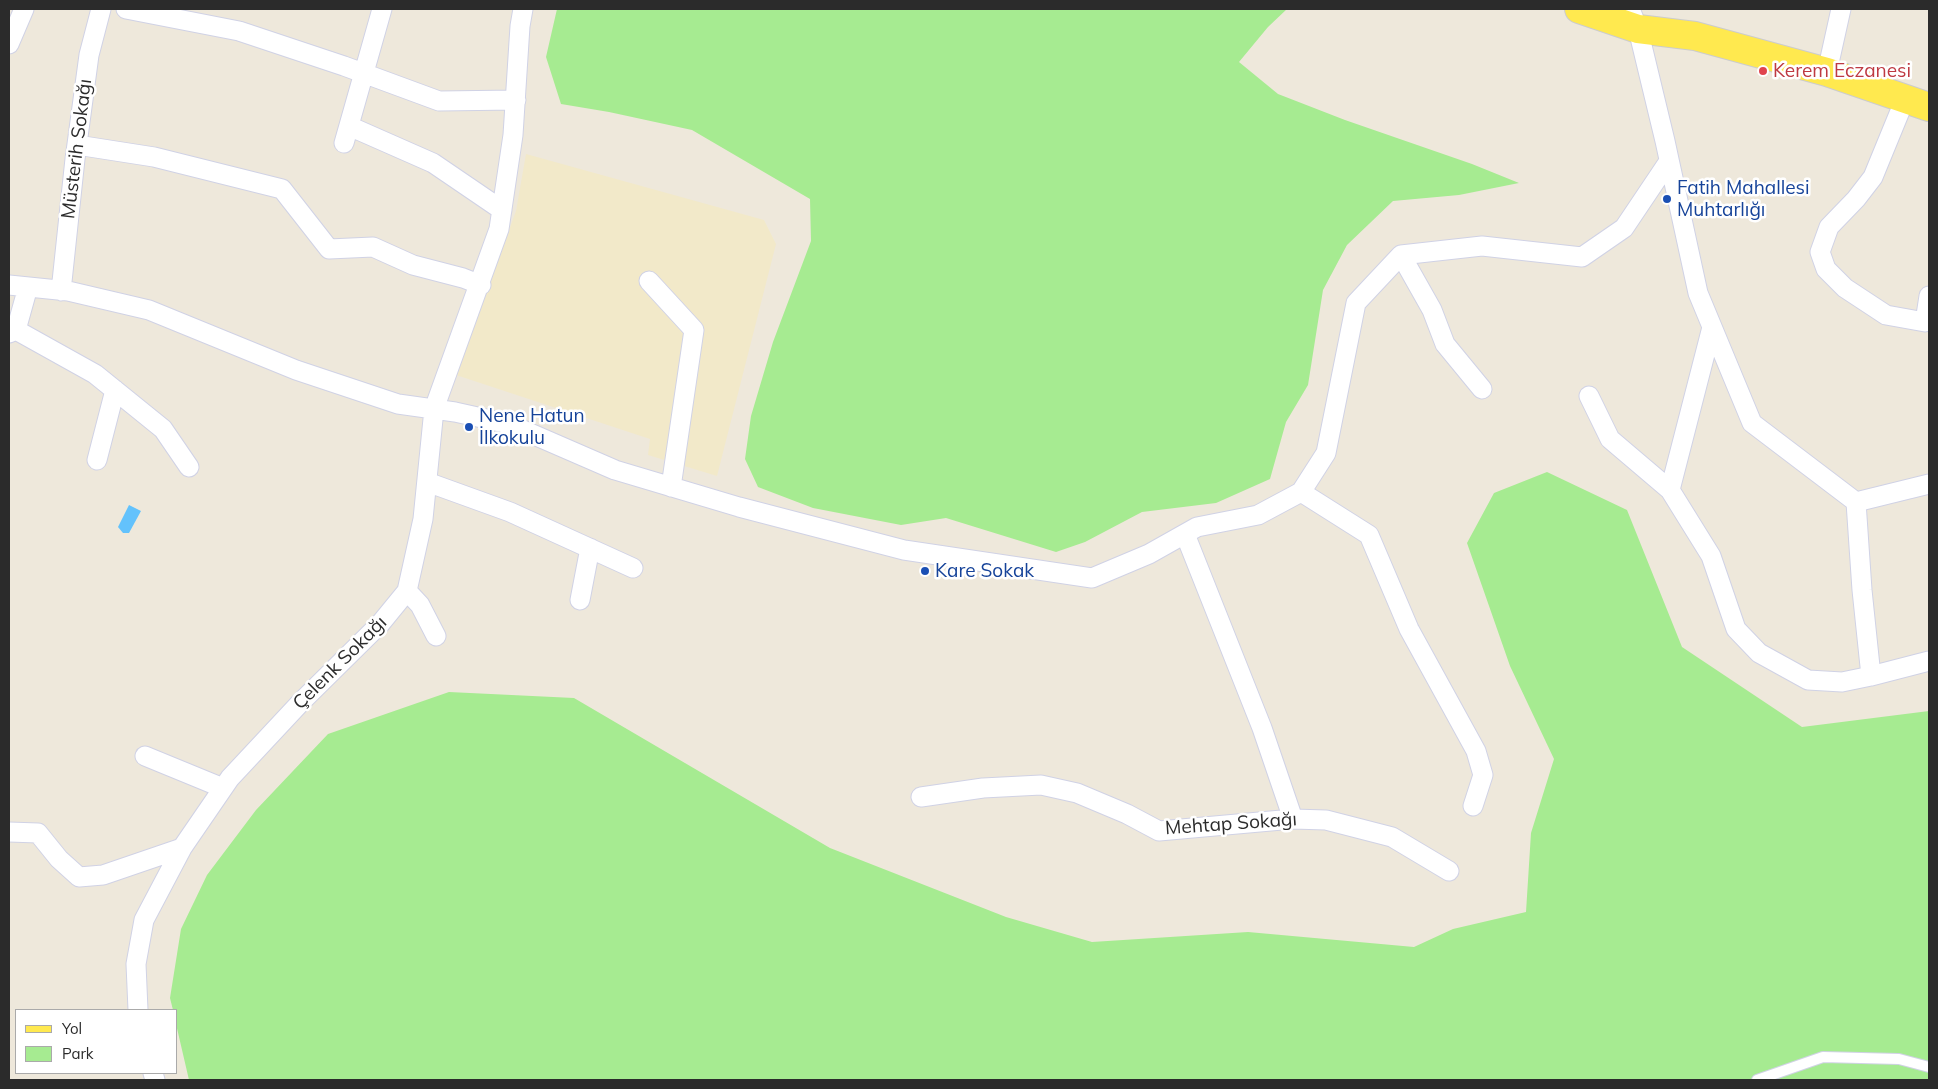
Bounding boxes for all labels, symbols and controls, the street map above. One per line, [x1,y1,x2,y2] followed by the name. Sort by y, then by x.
[1773,60,1911,82] place label: Kerem Eczanesi
[1757,65,1769,77] marker: Kerem Eczanesi
[57,78,97,220] street label: Müsterih Sokağı
[1677,177,1810,221] place label: Fatih Mahallesi Muhtarlığı
[1661,193,1673,205] marker: Fatih Mahallesi Muhtarlığı
[479,405,585,449] place label: Nene Hatun İlkokulu
[463,421,475,433] marker: Nene Hatun İlkokulu
[935,560,1034,582] place label: Kare Sokak
[919,565,931,577] marker: Kare Sokak
[288,611,392,715] street label: Çelenk Sokağı
[1164,808,1298,840] street label: Mehtap Sokağı
[15,1009,178,1074] legend
[62,1019,82,1038] text: Yol
[62,1044,94,1063] text: Park

